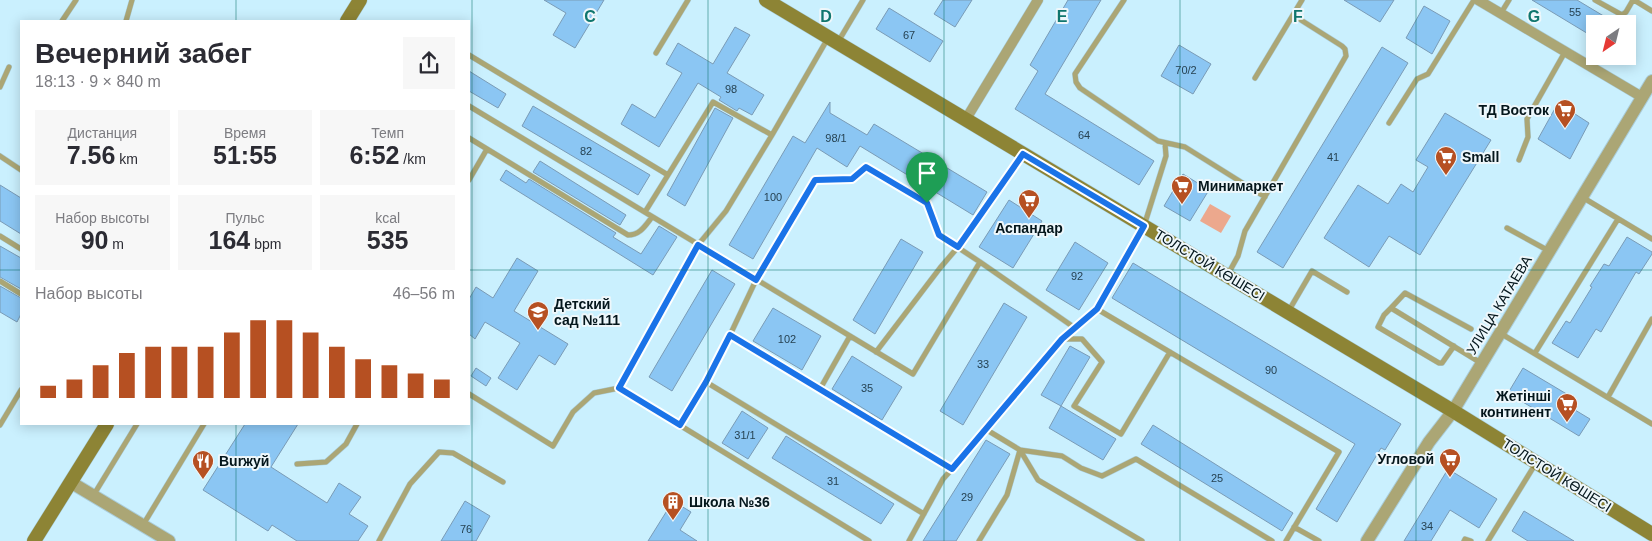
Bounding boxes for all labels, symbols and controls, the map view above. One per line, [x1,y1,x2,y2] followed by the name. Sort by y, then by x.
[1569,6,1581,18] house number: 55
[584,8,596,25] text: C
[820,8,832,25] text: D
[1057,8,1068,25] text: E
[1293,8,1303,25] text: F
[1528,8,1540,25] text: G
[1586,15,1636,65] north arrow
[1586,15,1636,65] map controls
[903,29,915,41] house number: 67
[403,37,455,89] button: share
[35,38,252,69] text: Вечерний забег
[1175,64,1197,76] house number: 70/2
[35,73,161,90] text: 18:13 · 9 × 840 m
[725,83,737,95] house number: 98
[1553,98,1577,129] supermarket icon: ТД Восток
[1478,102,1550,118] place label: ТД Восток
[68,125,137,141] text: Дистанция
[224,125,266,141] text: Время
[371,125,404,141] text: Темп
[1078,129,1090,141] house number: 64
[825,132,847,144] house number: 98/1
[67,141,115,169] text: 7.56
[213,141,277,169] text: 51:55
[349,141,399,169] text: 6:52
[580,145,592,157] house number: 82
[1434,145,1458,176] supermarket icon: Small
[1462,149,1499,165] place label: Small
[115,151,138,167] text: km
[399,151,426,167] text: /km
[1327,151,1339,163] house number: 41
[906,152,948,203] pin
[913,159,941,187] icon: arrive
[1170,174,1194,205] supermarket icon: Минимаркет
[1198,178,1283,194] place label: Минимаркет
[1017,188,1041,219] supermarket icon: Аспандар
[764,191,782,203] house number: 100
[55,210,149,226] text: Набор высоты
[225,210,265,226] text: Пульс
[375,210,400,226] text: kcal
[995,220,1063,236] place label: Аспандар
[1152,225,1268,304] street label: ТОЛСТОЙ КӨШЕСІ
[81,226,108,254] text: 90
[209,226,250,254] text: 164
[367,226,409,254] text: 535
[108,236,124,252] text: m
[250,236,281,252] text: bpm
[1463,252,1535,357] street label: УЛИЦА КАТАЕВА
[1071,270,1083,282] house number: 92
[35,285,142,302] text: Набор высоты
[393,285,455,302] text: 46–56 m
[554,296,620,328] place label: Детский сад №111
[526,300,550,331] school or university icon: Детский сад №111
[778,333,796,345] house number: 102
[977,358,989,370] house number: 33
[1265,364,1277,376] house number: 90
[861,382,873,394] house number: 35
[1480,388,1551,420] place label: Жетінші континент
[1555,392,1579,423] supermarket icon: Жетінші континент
[734,429,756,441] house number: 31/1
[1500,434,1615,515] street label: ТОЛСТОЙ КӨШЕСІ
[1438,447,1462,478] supermarket icon: Угловой
[191,449,215,480] restaurant icon: Burжуй
[1378,451,1434,467] place label: Угловой
[219,453,269,469] place label: Burжуй
[1211,472,1223,484] house number: 25
[827,475,839,487] house number: 31
[661,490,685,521] building icon: Школа №36
[961,491,973,503] house number: 29
[689,494,770,510] place label: Школа №36
[1421,520,1433,532] house number: 34
[460,523,472,535] house number: 76

